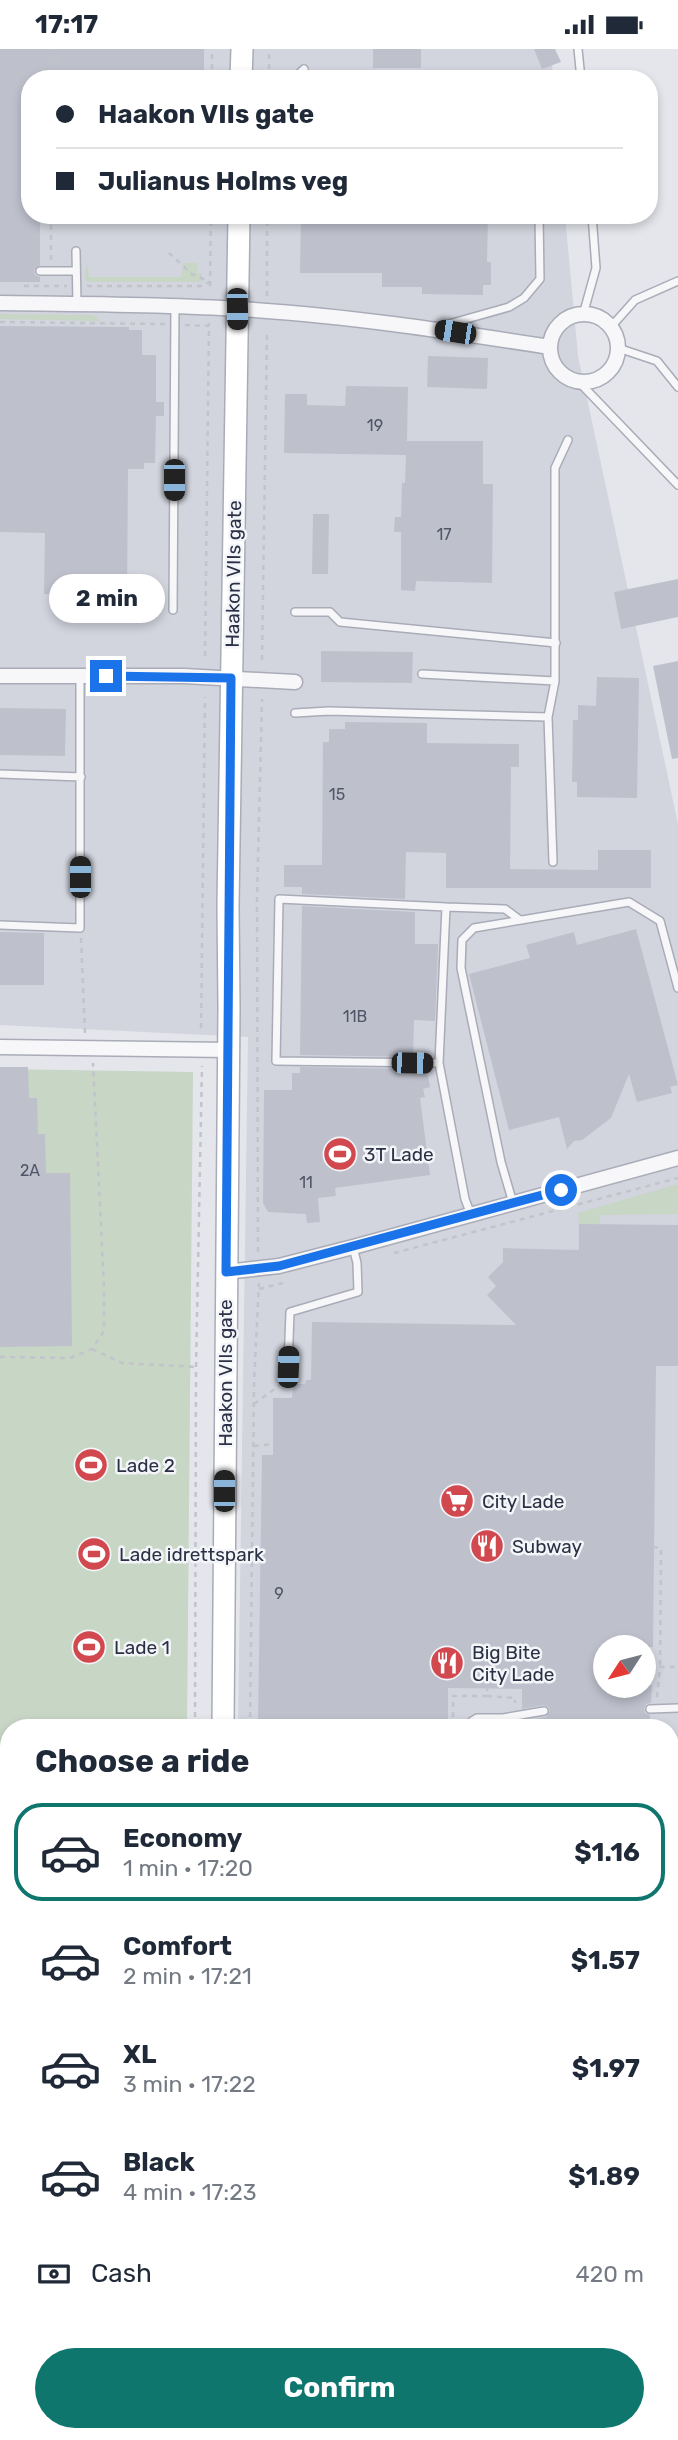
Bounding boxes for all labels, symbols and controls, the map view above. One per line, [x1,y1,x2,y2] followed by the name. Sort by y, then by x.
[35,9,98,40] text: 17:17
[98,99,314,130] text: Haakon VIIs gate
[98,166,348,197] text: Julianus Holms veg
[227,288,248,330] car
[433,318,478,346] car
[367,416,383,435] house number: 19
[164,459,185,501] car
[221,500,246,648] street label: Haakon VIIs gate
[436,525,452,544] house number: 17
[48,575,164,623] callout: 2 min
[76,584,138,612] text: 2 min
[90,660,122,692] route end
[329,785,345,804] house number: 15
[70,856,91,898] car
[343,1007,367,1026] house number: 11B
[391,1052,434,1074] car
[321,1135,359,1173] sports icon: 3T Lade
[364,1143,434,1166] place label: 3T Lade
[20,1161,40,1180] house number: 2A
[299,1173,313,1192] house number: 11
[545,1174,577,1206] route start
[214,1299,237,1447] street label: Haakon VIIs gate
[277,1346,300,1388] car
[72,1446,110,1484] sports icon: Lade 2
[116,1454,175,1477] place label: Lade 2
[214,1470,235,1512] car
[438,1482,476,1520] supermarket icon: City Lade
[482,1490,564,1513] place label: City Lade
[468,1527,506,1565] restaurant icon: Subway
[75,1535,113,1573] sports icon: Lade idrettspark
[512,1535,582,1558] place label: Subway
[119,1543,264,1566] place label: Lade idrettspark
[274,1584,284,1603] house number: 9
[70,1628,108,1666] sports icon: Lade 1
[593,1635,656,1697] north arrow
[593,1635,656,1698] map controls
[114,1636,170,1659] place label: Lade 1
[472,1641,554,1686] place label: Big Bite City Lade
[428,1644,466,1682] restaurant icon: Big Bite City Lade
[35,1742,249,1780] text: Choose a ride
[39,1821,102,1884] icon: car
[123,1823,242,1854] text: Economy
[574,1837,640,1868] text: $1.16
[123,1854,253,1882] text: 1 min · 17:20
[39,1929,102,1992] icon: car
[123,1931,232,1962] text: Comfort
[571,1945,640,1976] text: $1.57
[123,1962,252,1990] text: 2 min · 17:21
[39,2037,102,2100] icon: car
[123,2039,156,2070] text: XL
[572,2053,640,2084] text: $1.97
[123,2070,256,2098] text: 3 min · 17:22
[39,2145,102,2208] icon: car
[123,2147,195,2178] text: Black
[568,2161,640,2192] text: $1.89
[123,2178,257,2206] text: 4 min · 17:23
[35,2255,73,2293] icon: cash
[91,2258,152,2289] text: Cash
[576,2260,644,2288] text: 420 m
[35,2348,644,2428] button: Confirm

